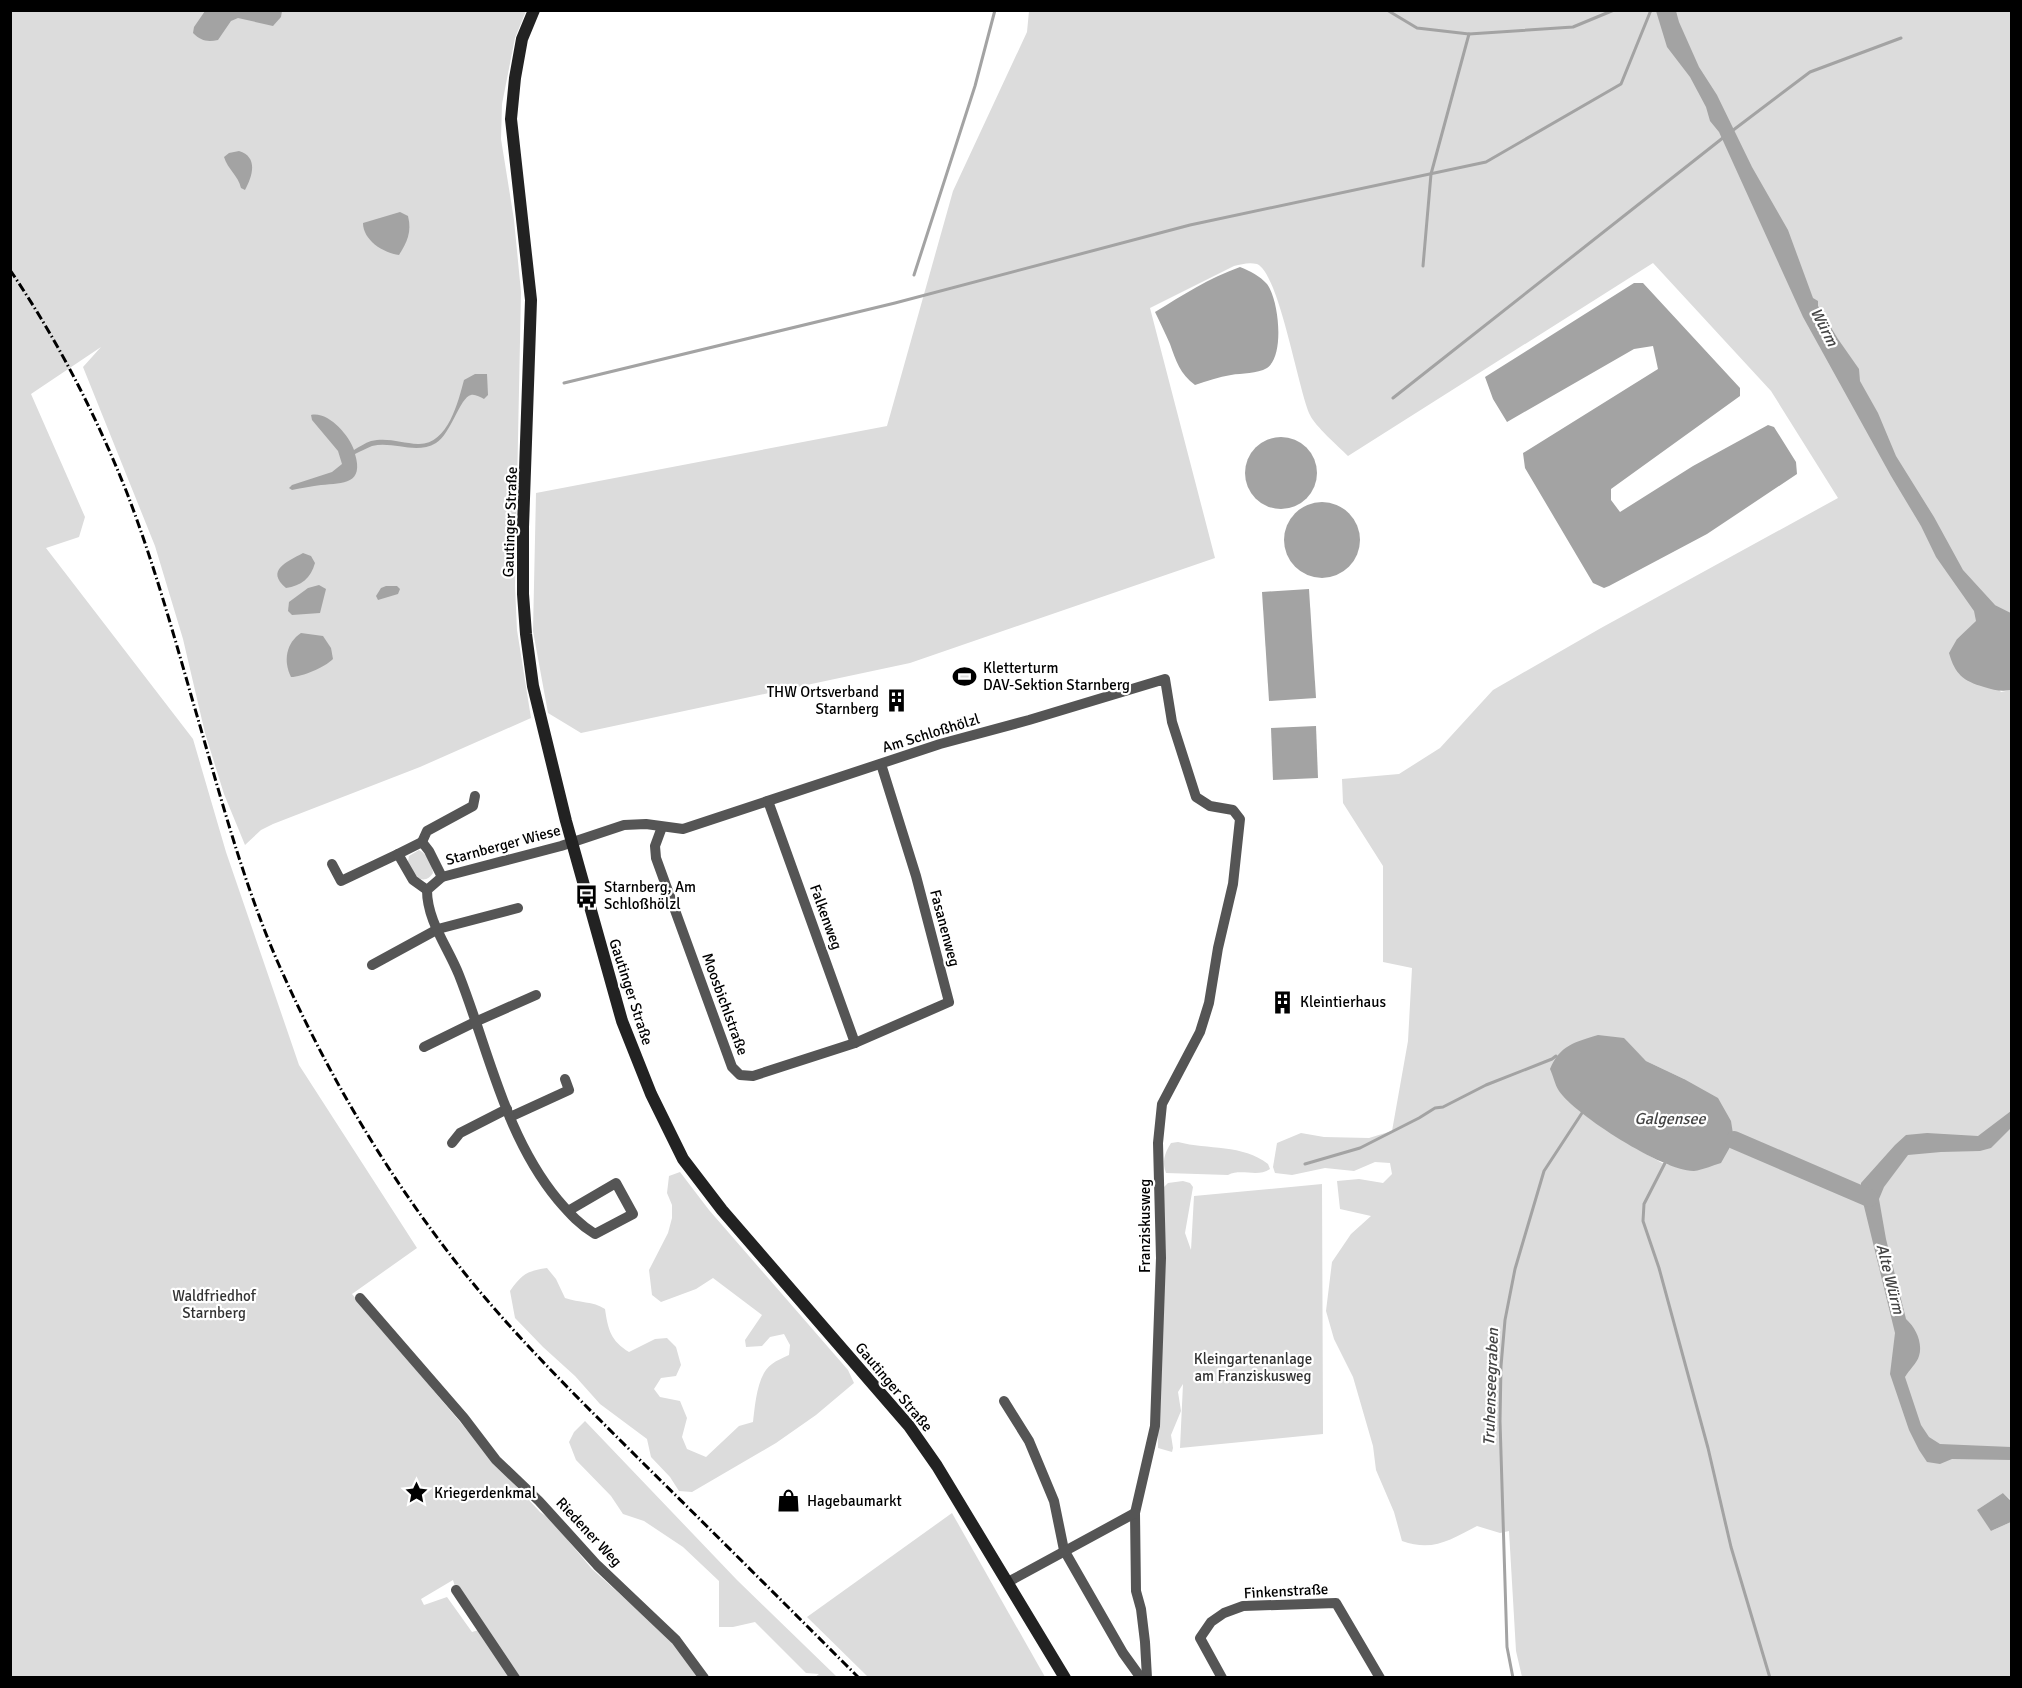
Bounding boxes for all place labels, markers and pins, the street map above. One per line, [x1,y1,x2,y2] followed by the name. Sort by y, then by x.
[983,659,1130,694] place label: Kletterturm DAV-Sektion Starnberg
[952,664,978,690] sports icon: Kletterturm DAV-Sektion Starnberg
[767,683,879,718] place label: THW Ortsverband Starnberg
[884,688,910,714] building icon: THW Ortsverband Starnberg
[604,878,696,913] place label: Starnberg, Am Schloßhölzl
[573,883,599,909] bus stop icon: Starnberg, Am Schloßhölzl
[1269,989,1295,1015] building icon: Kleintierhaus
[1300,993,1386,1011] place label: Kleintierhaus
[403,1480,429,1506] place icon: Kriegerdenkmal
[434,1484,536,1502] place label: Kriegerdenkmal
[776,1488,802,1514] shop icon: Hagebaumarkt
[807,1492,902,1510] place label: Hagebaumarkt

